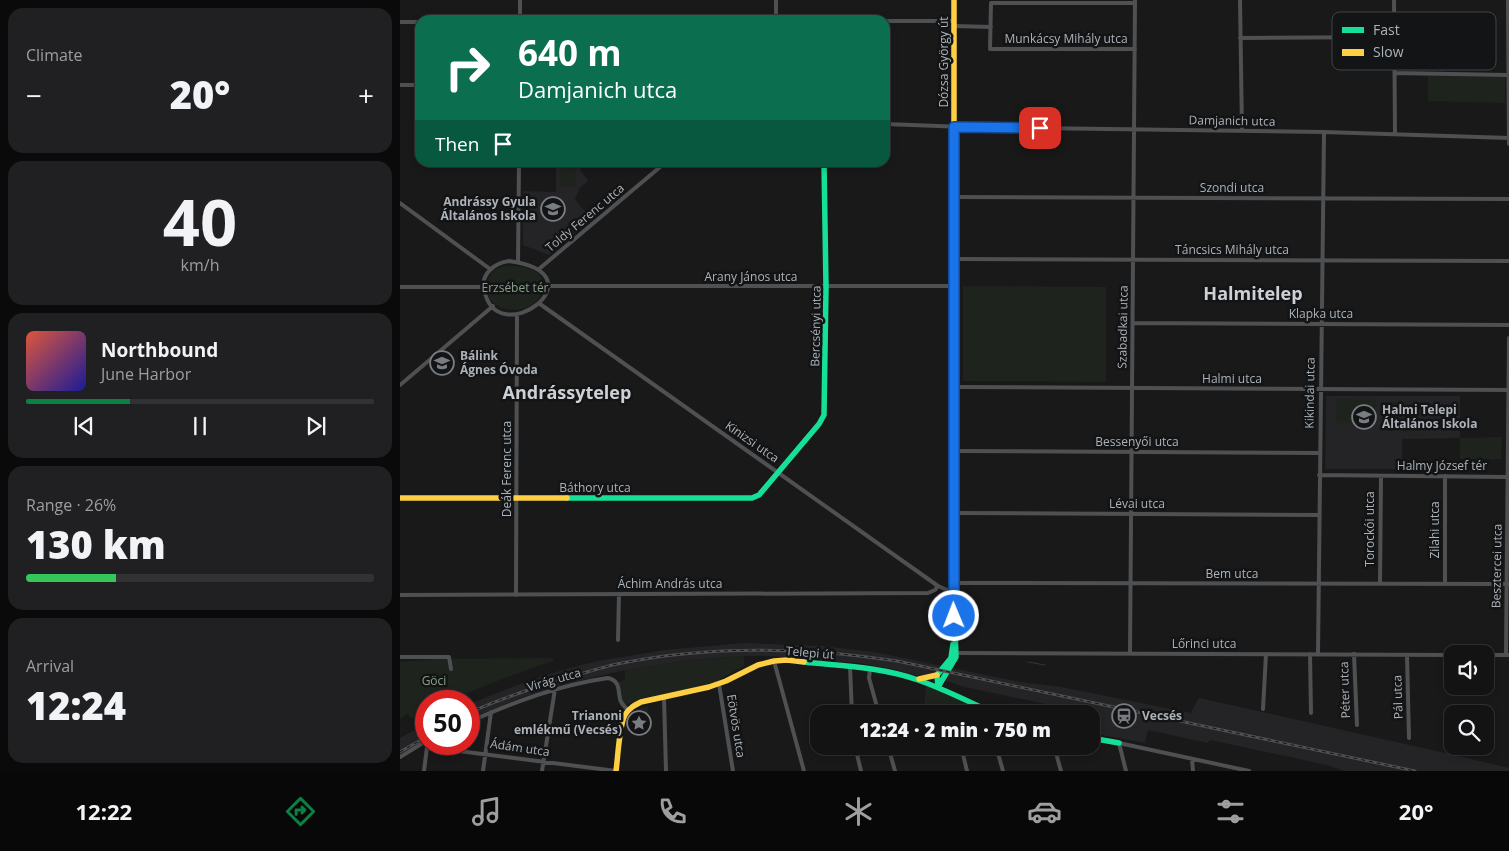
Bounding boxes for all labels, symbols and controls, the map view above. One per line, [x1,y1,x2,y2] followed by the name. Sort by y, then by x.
[1332,12,1496,70] legend
[935,16,952,108] street label: Dózsa György út
[1373,20,1400,39] text: Fast
[518,29,622,76] text: 640 m
[1004,30,1128,47] street label: Munkácsy Mihály utca
[435,35,500,100] icon: right
[1373,42,1404,61] text: Slow
[26,44,83,66] text: Climate
[170,68,230,120] text: 20°
[518,74,677,104] text: Damjanich utca
[26,76,42,114] text: −
[358,76,374,114] text: +
[1019,107,1061,149] pin
[1188,111,1276,130] street label: Damjanich utca
[1026,114,1054,142] icon: arrive
[489,130,517,158] icon: arrive
[435,131,479,157] text: Then
[163,177,237,265] text: 40
[1200,179,1264,196] street label: Szondi utca
[542,180,628,256] street label: Toldy Ferenc utca
[441,193,536,224] place label: Andrássy Gyula Általános Iskola
[540,196,566,222] school or university icon: Andrássy Gyula Általános Iskola
[1175,241,1289,258] street label: Táncsics Mihály utca
[181,254,219,276] text: km/h
[704,268,798,285] street label: Arany János utca
[481,279,549,296] park label: Erzsébet tér
[1203,281,1303,305] district label: Halmitelep
[806,285,825,367] street label: Bercsényi utca
[1113,285,1132,369] street label: Szabadkai utca
[1289,305,1353,322] street label: Klapka utca
[101,337,218,363] text: Northbound
[460,347,538,378] place label: Bálink Ágnes Óvoda
[429,350,455,376] school or university icon: Bálink Ágnes Óvoda
[1300,357,1319,429] street label: Kikindai utca
[101,363,191,385] text: June Harbor
[1202,370,1262,387] street label: Halmi utca
[503,380,631,404] district label: Andrássytelep
[1382,401,1477,432] place label: Halmi Telepi Általános Iskola
[1351,404,1377,430] school or university icon: Halmi Telepi Általános Iskola
[70,412,98,440] icon: previous
[186,412,214,440] icon: pause
[302,412,330,440] icon: next
[722,417,783,466] street label: Kinizsi utca
[498,421,515,517] street label: Deák Ferenc utca
[1095,433,1179,450] street label: Bessenyői utca
[1397,457,1487,474] street label: Halmy József tér
[559,479,631,496] street label: Báthory utca
[1361,491,1378,567] street label: Torockói utca
[26,494,116,516] text: Range · 26%
[1109,495,1165,512] street label: Lévai utca
[1426,501,1443,559] street label: Zilahi utca
[26,518,166,570] text: 130 km
[1487,524,1506,608] street label: Besztercei utca
[1206,565,1258,582] street label: Bem utca
[618,575,722,592] street label: Áchim András utca
[927,589,979,641] position arrow
[1172,635,1236,652] street label: Lőrinci utca
[785,642,835,663] street label: Telepi út
[1444,645,1494,755] map controls
[1444,645,1494,695] button: sound
[26,655,74,677] text: Arrival
[1335,661,1354,719] street label: Péter utca
[525,664,583,695] street label: Virág utca
[422,672,446,689] park label: Göci
[1388,675,1407,719] street label: Pál utca
[26,679,126,731] text: 12:24
[415,690,480,755] speed limit sign: 50
[723,693,750,759] street label: Eötvös utca
[1111,703,1137,729] station icon: Vecsés
[1444,705,1494,755] button: search
[514,707,622,738] place label: Trianoni emlékmű (Vecsés)
[1142,707,1182,724] place label: Vecsés
[626,710,652,736] place icon: Trianoni emlékmű (Vecsés)
[859,717,1051,743] text: 12:24 · 2 min · 750 m
[489,735,551,760] street label: Ádám utca
[283,794,318,829] icon: directions
[469,794,504,829] icon: music
[655,794,690,829] icon: phone
[841,794,876,829] icon: climate
[1027,794,1062,829] icon: car
[1213,794,1248,829] icon: filters
[75,796,132,826] text: 12:22
[1399,796,1433,826] text: 20°

